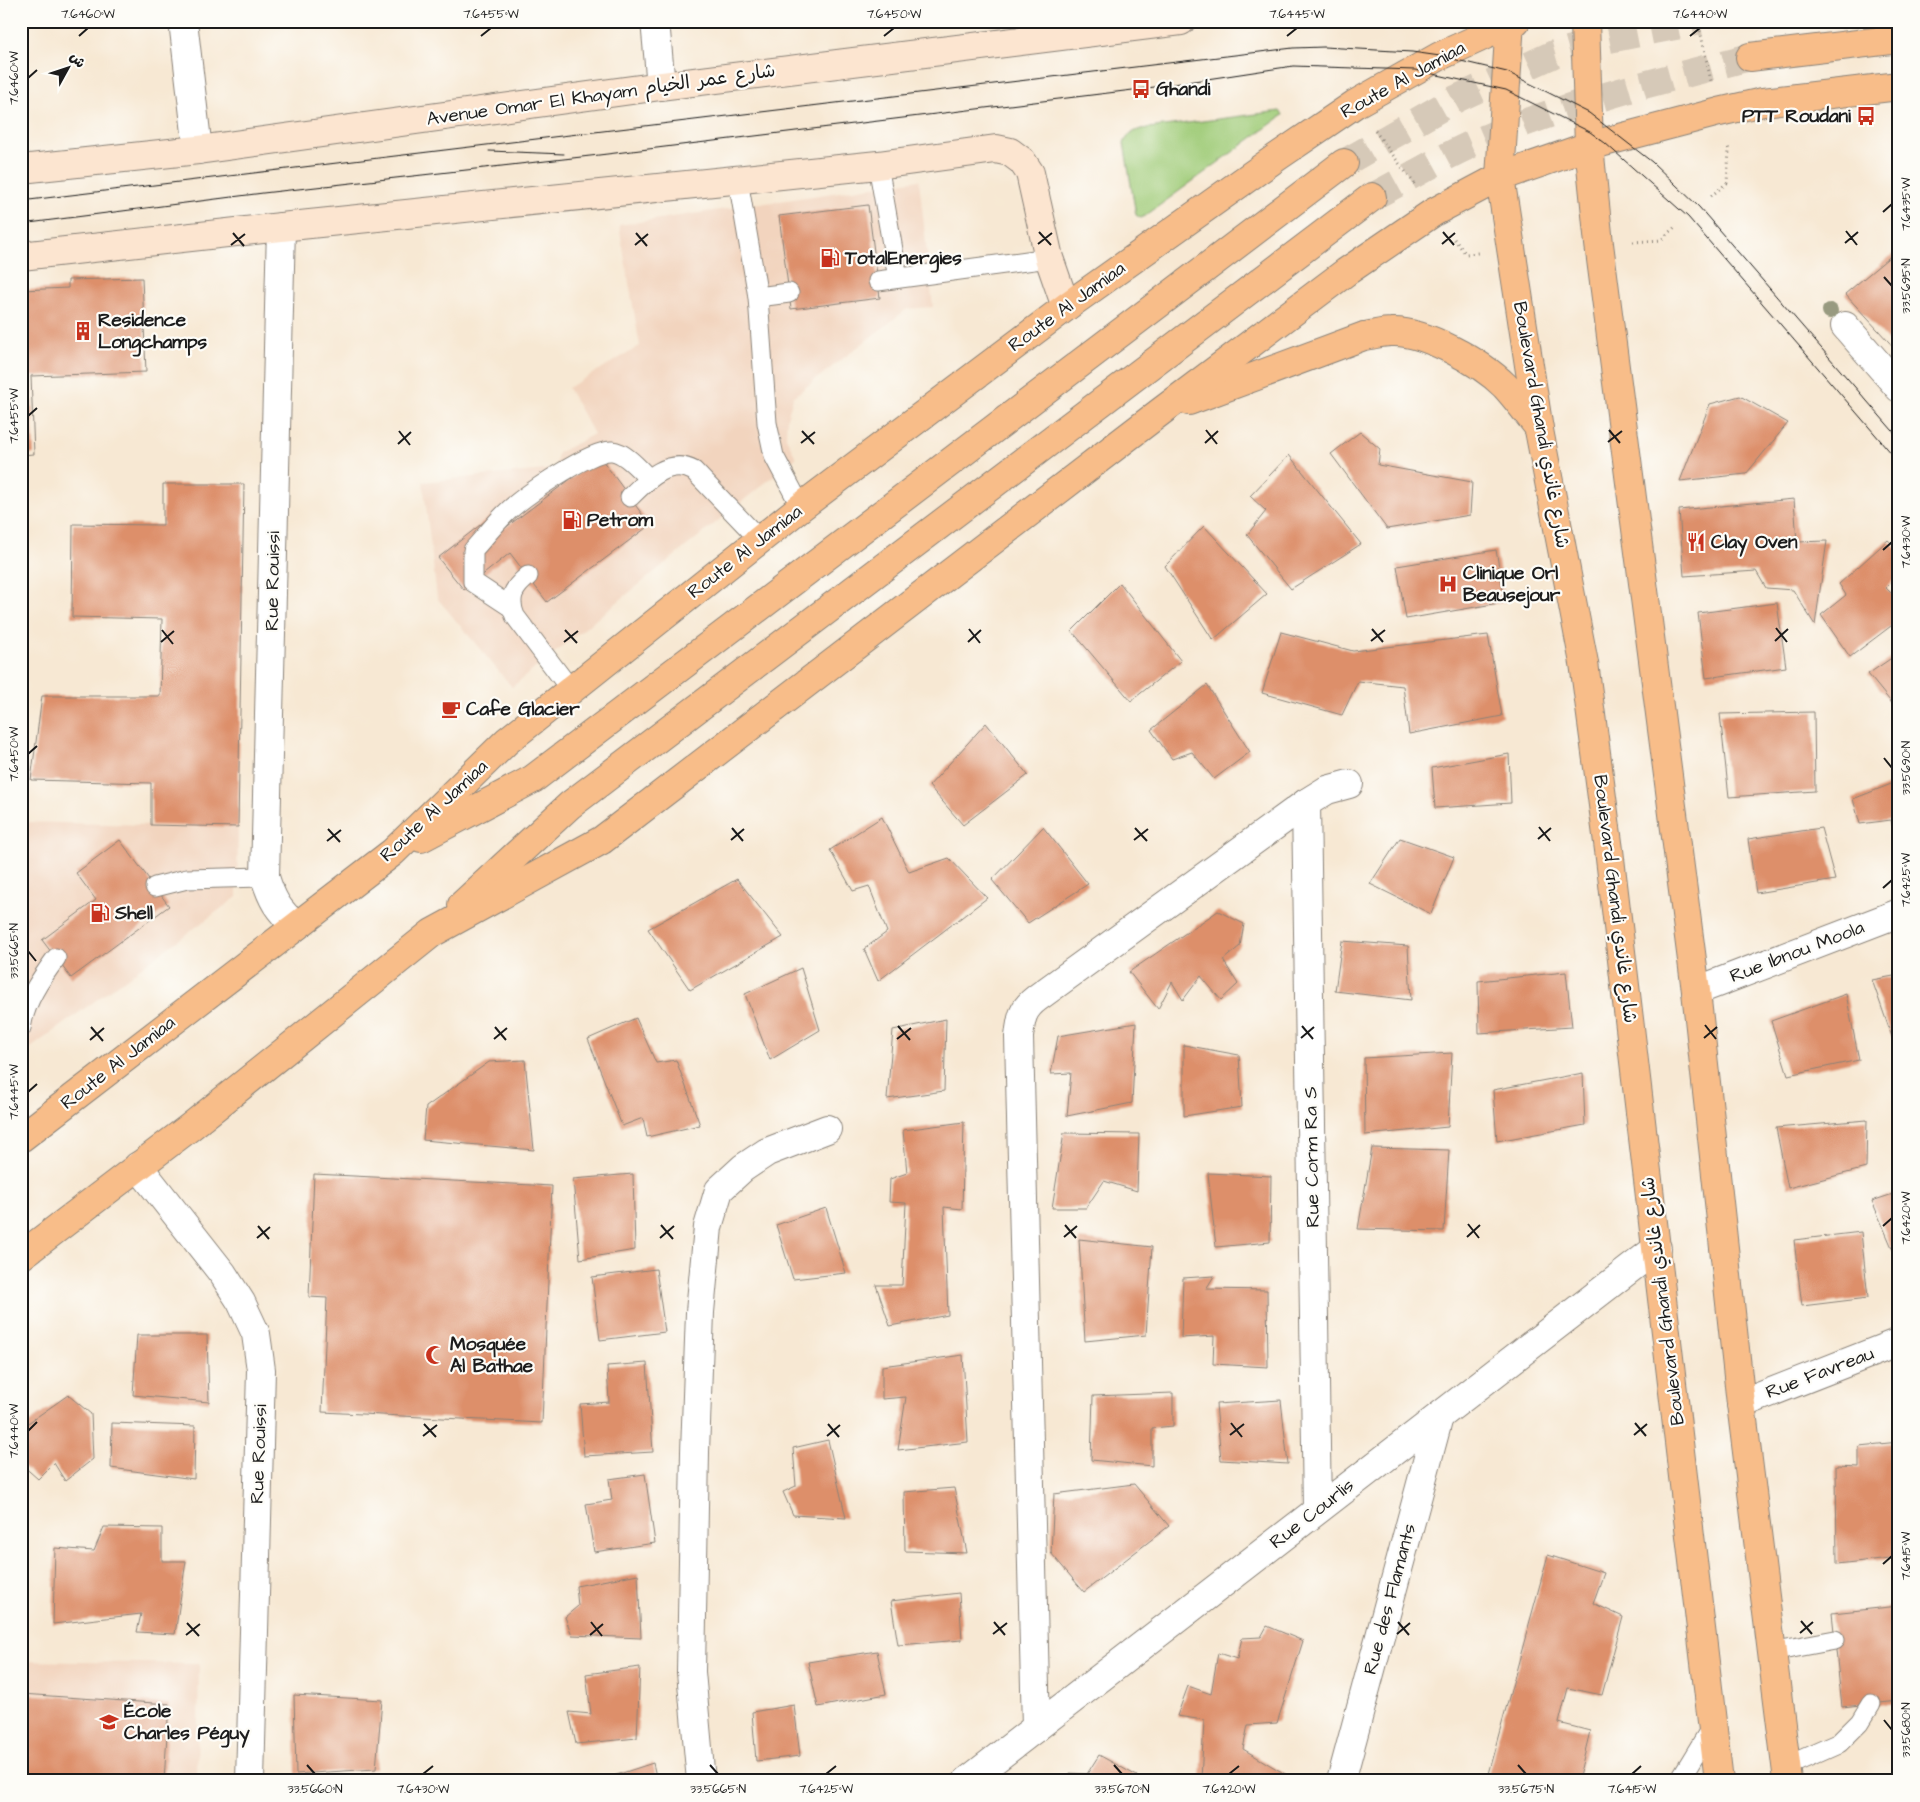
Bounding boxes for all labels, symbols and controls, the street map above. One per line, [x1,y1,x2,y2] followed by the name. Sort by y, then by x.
[61,6,116,23] text: 7.6460°W
[463,6,520,23] text: 7.6455°W
[867,6,922,23] text: 7.6450°W
[1269,6,1325,23] text: 7.6445°W
[1673,6,1728,23] text: 7.6440°W
[1336,34,1471,125] street label: Route Al Jamiaa
[42,42,92,92] north arrow
[65,48,90,73] text: ش
[6,50,23,105] text: 7.6460°W
[425,57,777,134] street label: Avenue Omar El Khayam شارع عمر الخيام
[1156,76,1210,103] place label: Ghandi
[1130,78,1152,100] bus stop icon: Ghandi
[1742,103,1851,130] place label: PTT Roudani
[1855,105,1877,127] bus stop icon: PTT Roudani
[1898,177,1915,231] text: 7.6435°W
[844,245,962,273] place label: TotalEnergies
[819,247,841,269] fuel station icon: TotalEnergies
[1003,255,1131,359] street label: Route Al Jamiaa
[1898,258,1915,314] text: 33.5695°N
[1506,299,1576,551] street label: Boulevard Ghandi شارع غاندي
[98,307,208,357] place label: Residence Longchamps
[72,320,94,342] building icon: Residence Longchamps
[6,387,23,444] text: 7.6455°W
[682,498,808,605] street label: Route Al Jamiaa
[587,507,654,534] place label: Petrom
[561,509,583,531] fuel station icon: Petrom
[1898,515,1915,568] text: 7.6430°W
[1711,529,1798,557] place label: Clay Oven
[259,531,287,631] street label: Rue Rouissi
[1685,531,1707,553] restaurant icon: Clay Oven
[1463,560,1561,609] place label: Clinique Orl Beausejour
[1437,573,1459,595] hospital icon: Clinique Orl Beausejour
[466,696,580,723] place label: Cafe Glacier
[440,698,462,720] cafe icon: Cafe Glacier
[6,726,23,781] text: 7.6450°W
[1898,740,1915,795] text: 33.5690°N
[374,754,494,868] street label: Route Al Jamiaa
[1586,773,1644,1025] street label: Boulevard Ghandi شارع غاندي
[1898,852,1915,907] text: 7.6425°W
[114,900,153,927] place label: Shell
[89,902,111,924] fuel station icon: Shell
[1726,914,1868,990] street label: Rue Ibnou Moola
[6,922,23,979] text: 33.5665°N
[55,1009,181,1116] street label: Route Al Jamiaa
[6,1064,23,1120] text: 7.6445°W
[1297,1086,1327,1228] street label: Rue Corm Ra S
[1634,1175,1692,1427] street label: Boulevard Ghandi شارع غاندي
[1898,1191,1915,1245] text: 7.6420°W
[450,1331,534,1380] place label: Mosquée Al Bathae
[1762,1340,1878,1406] street label: Rue Favreau
[424,1344,446,1366] mosque icon: Mosquée Al Bathae
[6,1403,23,1458] text: 7.6440°W
[244,1404,274,1504] street label: Rue Rouissi
[1264,1472,1360,1556] street label: Rue Courlis
[1357,1521,1423,1677] street label: Rue des Flamants
[1898,1531,1915,1580] text: 7.6415°W
[124,1698,250,1748] place label: École Charles Péguy
[1898,1702,1915,1758] text: 33.5680°N
[98,1711,120,1733] school or university icon: École Charles Péguy
[287,1781,343,1798] text: 33.5660°N
[397,1781,450,1798] text: 7.6430°W
[690,1781,747,1798] text: 33.5665°N
[799,1781,854,1798] text: 7.6425°W
[1094,1781,1150,1798] text: 33.5670°N
[1202,1781,1256,1798] text: 7.6420°W
[1498,1781,1554,1798] text: 33.5675°N
[1608,1781,1657,1798] text: 7.6415°W

